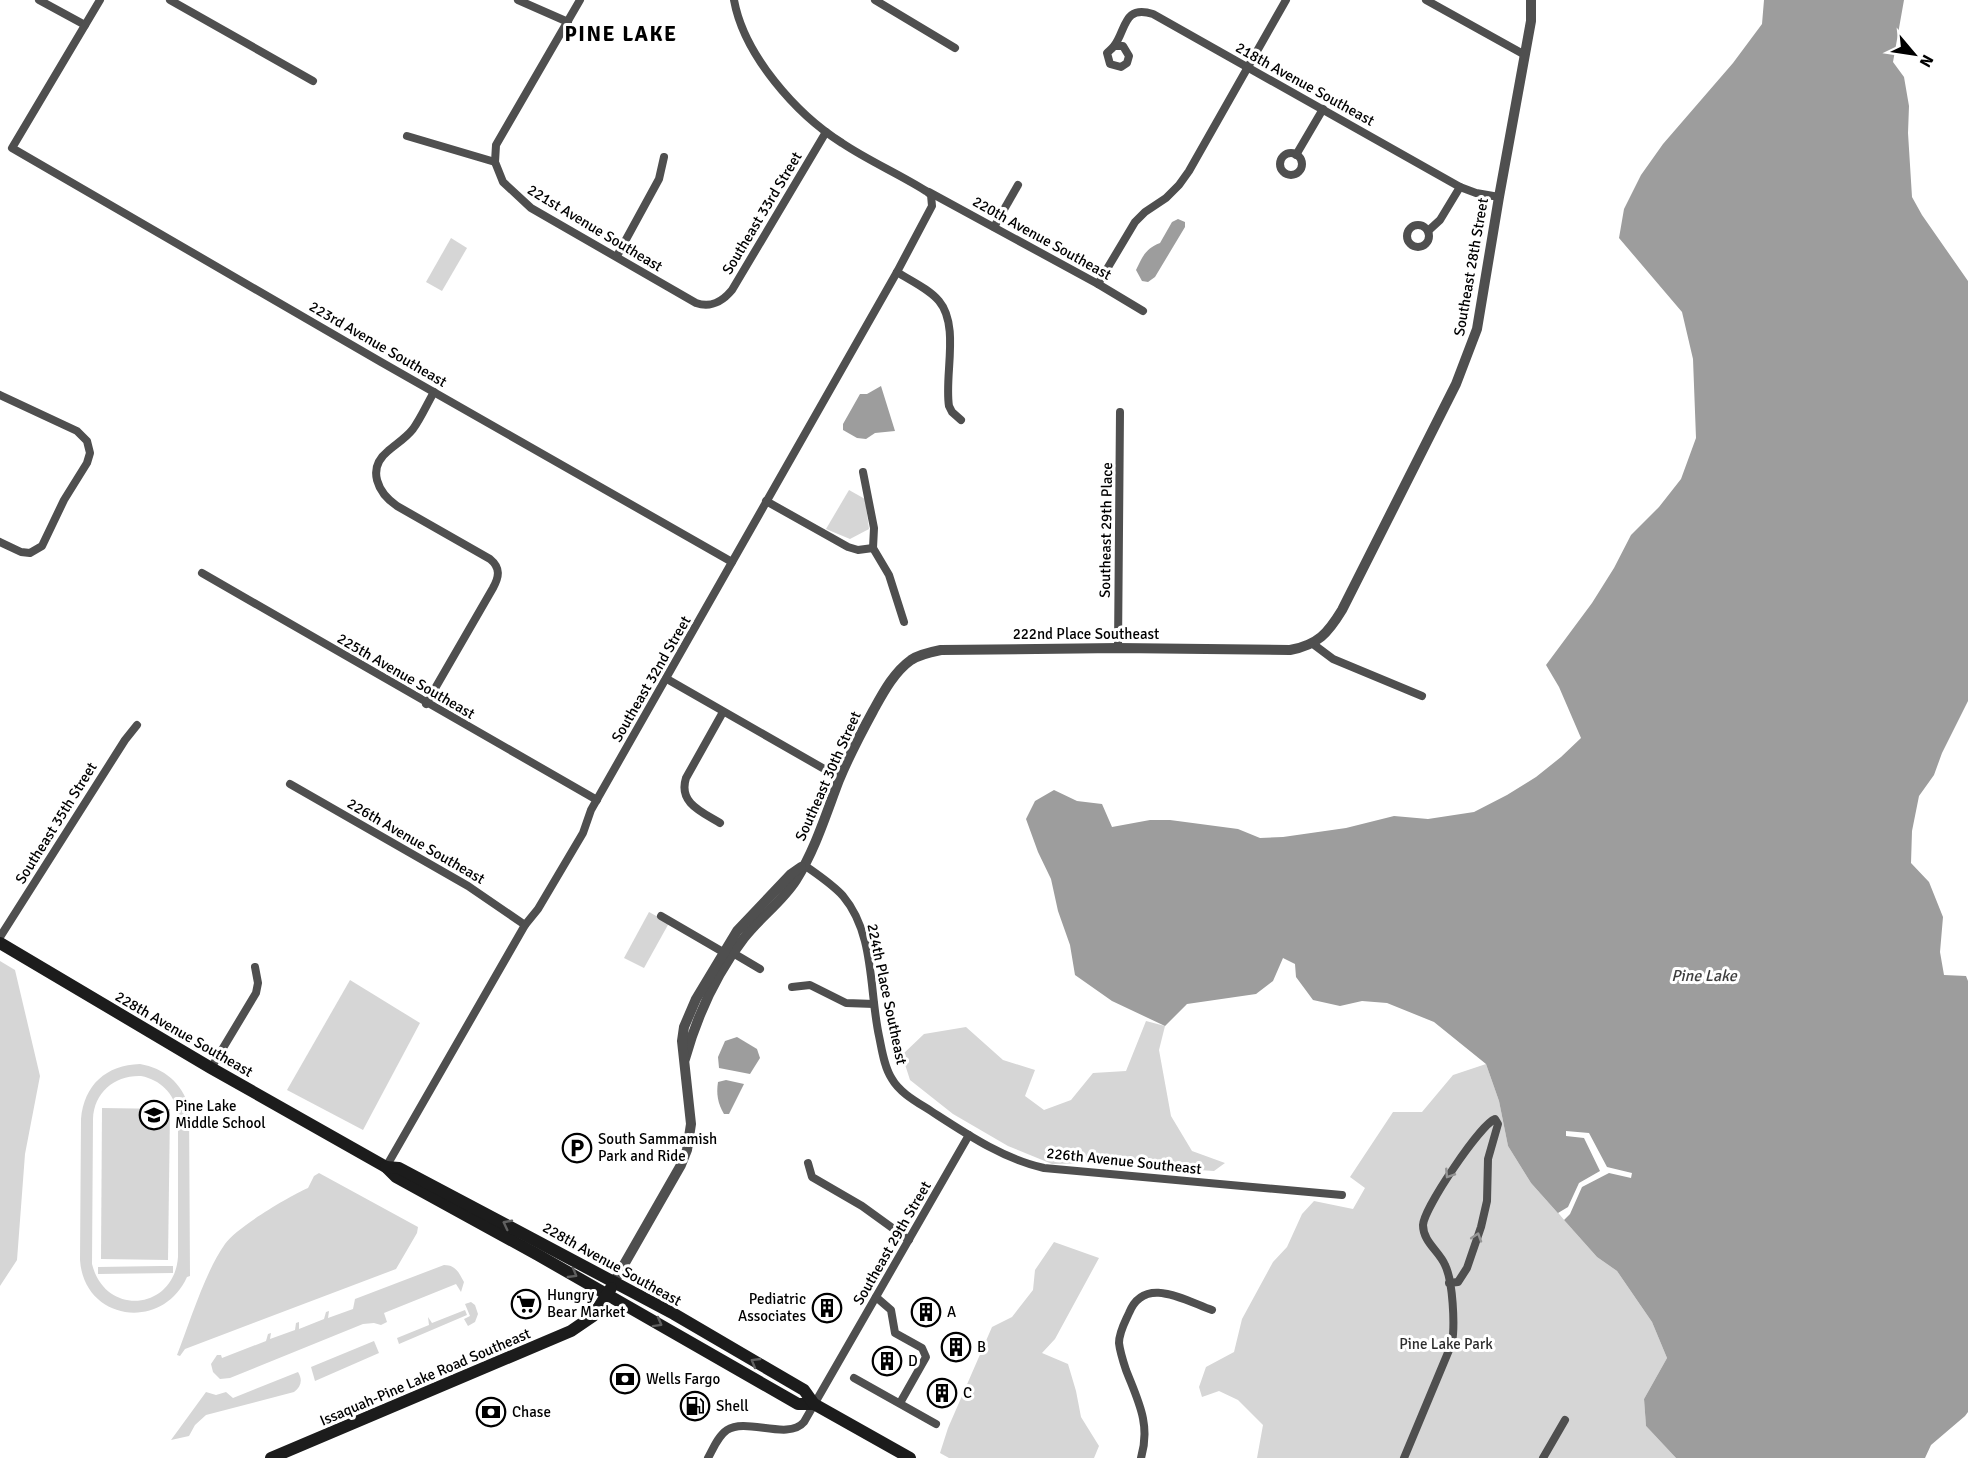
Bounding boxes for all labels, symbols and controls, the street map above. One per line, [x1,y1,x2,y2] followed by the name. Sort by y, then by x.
[564,21,678,47] district label: PINE LAKE
[1884,24,1944,84] north arrow
[1232,38,1378,130] street label: 218th Avenue Southeast
[1915,51,1938,71] text: N
[718,148,806,278] street label: Southeast 33rd Street
[524,181,666,275] street label: 221st Avenue Southeast
[969,192,1115,284] street label: 220th Avenue Southeast
[1450,197,1492,337] street label: Southeast 28th Street
[306,297,450,391] street label: 223rd Avenue Southeast
[1096,462,1116,598] street label: Southeast 29th Place
[608,613,694,745] street label: Southeast 32nd Street
[1013,625,1159,643] street label: 222nd Place Southeast
[334,629,478,723] street label: 225th Avenue Southeast
[791,708,865,844] street label: Southeast 30th Street
[11,759,101,887] street label: Southeast 35th Street
[344,794,488,888] street label: 226th Avenue Southeast
[863,922,911,1066] street label: 224th Place Southeast
[1671,966,1738,986] water label: Pine Lake
[112,987,256,1081] street label: 228th Avenue Southeast
[175,1097,266,1132] place label: Pine Lake Middle School
[138,1099,170,1131] school or university icon: Pine Lake Middle School
[598,1130,717,1165] place label: South Sammamish Park and Ride
[561,1132,593,1164] parking icon: South Sammamish Park and Ride
[1046,1144,1202,1178] street label: 226th Avenue Southeast
[1445,1168,1456,1179] one-way arrow
[849,1178,935,1308] street label: Southeast 29th Street
[539,1218,685,1310] street label: 228th Avenue Southeast
[503,1220,514,1231] one-way arrow
[1470,1232,1482,1243] one-way arrow
[566,1267,577,1278] one-way arrow
[547,1286,625,1321] place label: Hungry Bear Market
[510,1288,542,1320] supermarket icon: Hungry Bear Market
[738,1290,806,1325] place label: Pediatric Associates
[811,1292,843,1324] building icon: Pediatric Associates
[910,1296,942,1328] building icon: A
[947,1303,956,1321] place label: A
[652,1315,662,1327] one-way arrow
[317,1324,533,1430] street label: Issaquah-Pine Lake Road Southeast
[940,1331,972,1363] building icon: B
[1399,1335,1493,1353] park label: Pine Lake Park
[977,1338,986,1356] place label: B
[871,1345,903,1377] building icon: D
[908,1352,918,1370] place label: D
[751,1357,761,1369] one-way arrow
[609,1363,641,1395] bank icon: Wells Fargo
[646,1370,720,1388] place label: Wells Fargo
[926,1377,958,1409] building icon: C
[963,1384,972,1402] place label: C
[679,1390,711,1422] fuel station icon: Shell
[475,1396,507,1428] bank icon: Chase
[716,1397,749,1415] place label: Shell
[512,1403,551,1421] place label: Chase

